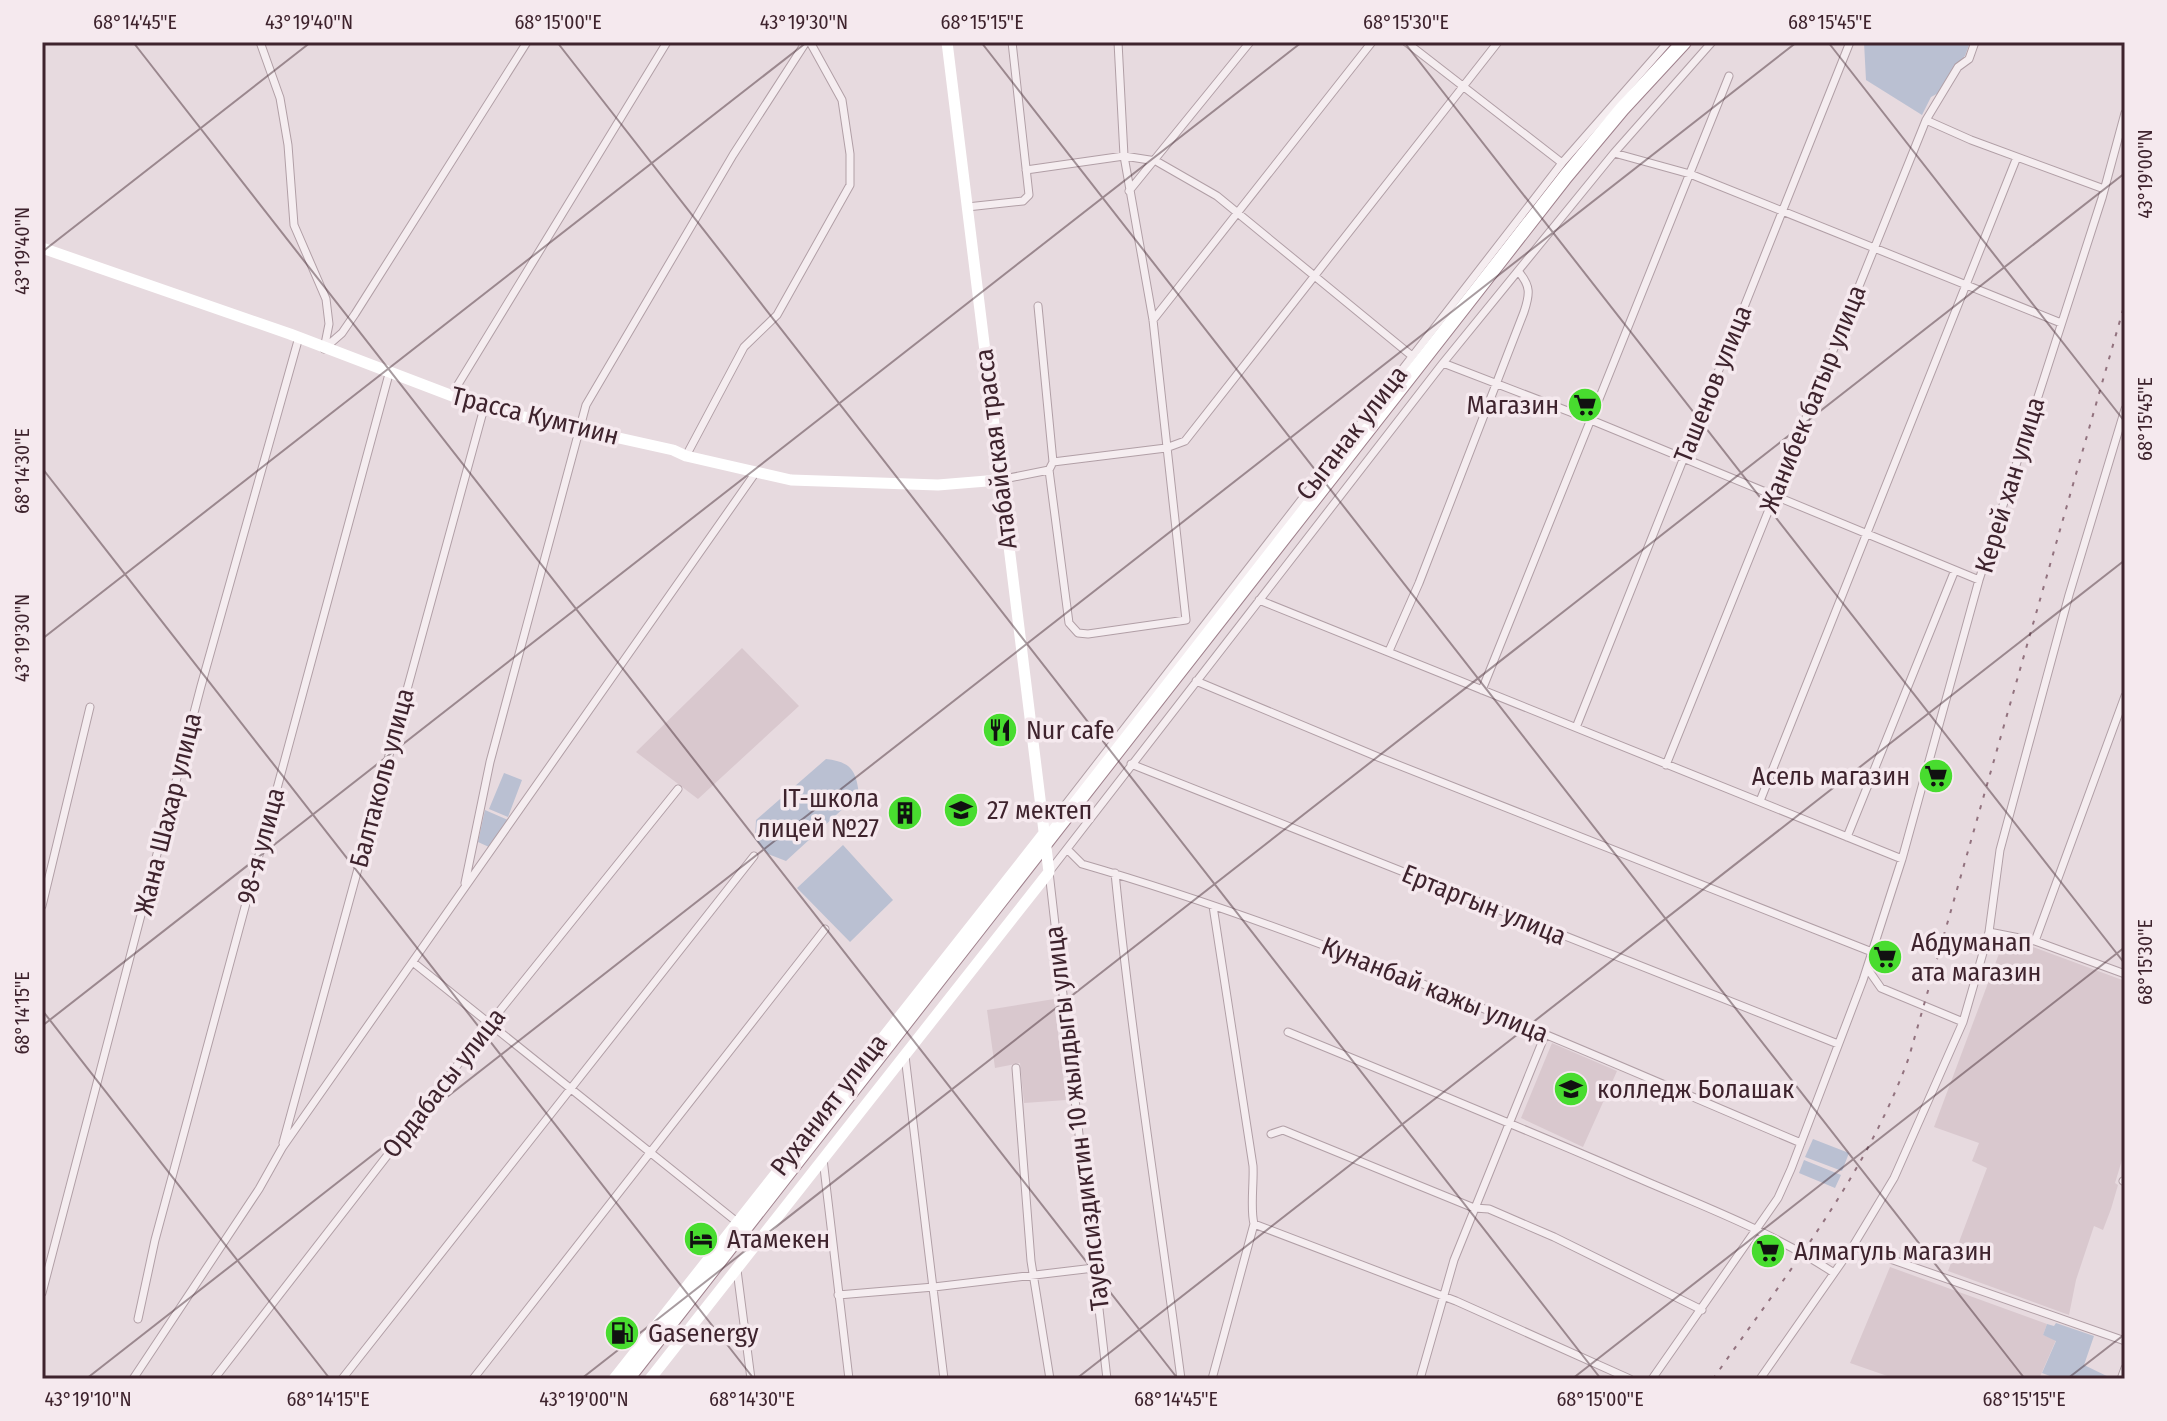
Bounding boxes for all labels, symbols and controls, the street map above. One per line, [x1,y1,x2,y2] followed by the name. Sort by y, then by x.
[93,10,177,34] text: 68°14'45"E
[265,10,353,34] text: 43°19'40"N
[514,10,602,34] text: 68°15'00"E
[760,10,848,34] text: 43°19'30"N
[940,10,1024,34] text: 68°15'15"E
[1363,10,1449,34] text: 68°15'30"E
[1788,10,1872,34] text: 68°15'45"E
[2133,129,2157,219] text: 43°19'00"N
[10,207,34,295] text: 43°19'40"N
[1753,281,1873,517] street label: Жанибек батыр улица
[1667,301,1759,467] street label: Ташенов улица
[968,347,1024,551] street label: Атабайская трасса
[1290,360,1414,506] street label: Сыганак улица
[2133,377,2157,461] text: 68°15'45"E
[448,380,622,452] street label: Трасса Кумтиин
[1566,386,1604,424] supermarket icon: Магазин
[1467,390,1559,421] place label: Магазин
[1969,393,2051,577] street label: Керей хан улица
[10,428,34,514] text: 68°14'30"E
[10,594,34,682] text: 43°19'30"N
[343,685,421,871] street label: Балтаколь улица
[128,710,208,918] street label: Жана Шахар улица
[981,711,1019,749] restaurant icon: Nur cafe
[1026,715,1115,746] place label: Nur cafe
[1917,757,1955,795] supermarket icon: Асель магазин
[1752,761,1910,792] place label: Асель магазин
[757,783,879,844] place label: IT-школа лицей №27
[231,785,291,907] street label: 98-я улица
[942,791,980,829] school or university icon: 27 мектеп
[886,794,924,832] building icon: IT-школа лицей №27
[987,795,1092,826] place label: 27 мектеп
[1397,858,1571,952] street label: Ертаргын улица
[2133,919,2157,1005] text: 68°15'30"E
[1038,924,1116,1312] street label: Тауелсиздиктин 10 жылдыгы улица
[1911,927,2041,988] place label: Абдуманап ата магазин
[1317,930,1553,1050] street label: Кунанбай кажы улица
[1866,938,1904,976] supermarket icon: Абдуманап ата магазин
[10,971,34,1055] text: 68°14'15"E
[376,1002,512,1164] street label: Ордабасы улица
[764,1028,894,1182] street label: Руханият улица
[1552,1070,1590,1108] school or university icon: колледж Болашак
[1597,1074,1794,1105] place label: колледж Болашак
[682,1220,720,1258] hotel icon: Атамекен
[727,1224,830,1255] place label: Атамекен
[1749,1232,1787,1270] supermarket icon: Алмагуль магазин
[1794,1236,1992,1267] place label: Алмагуль магазин
[603,1314,641,1352] fuel station icon: Gasenergy
[648,1318,759,1349] place label: Gasenergy
[44,1387,132,1411] text: 43°19'10"N
[286,1387,370,1411] text: 68°14'15"E
[539,1387,629,1411] text: 43°19'00"N
[709,1387,795,1411] text: 68°14'30"E
[1134,1387,1218,1411] text: 68°14'45"E
[1556,1387,1644,1411] text: 68°15'00"E
[1982,1387,2066,1411] text: 68°15'15"E

